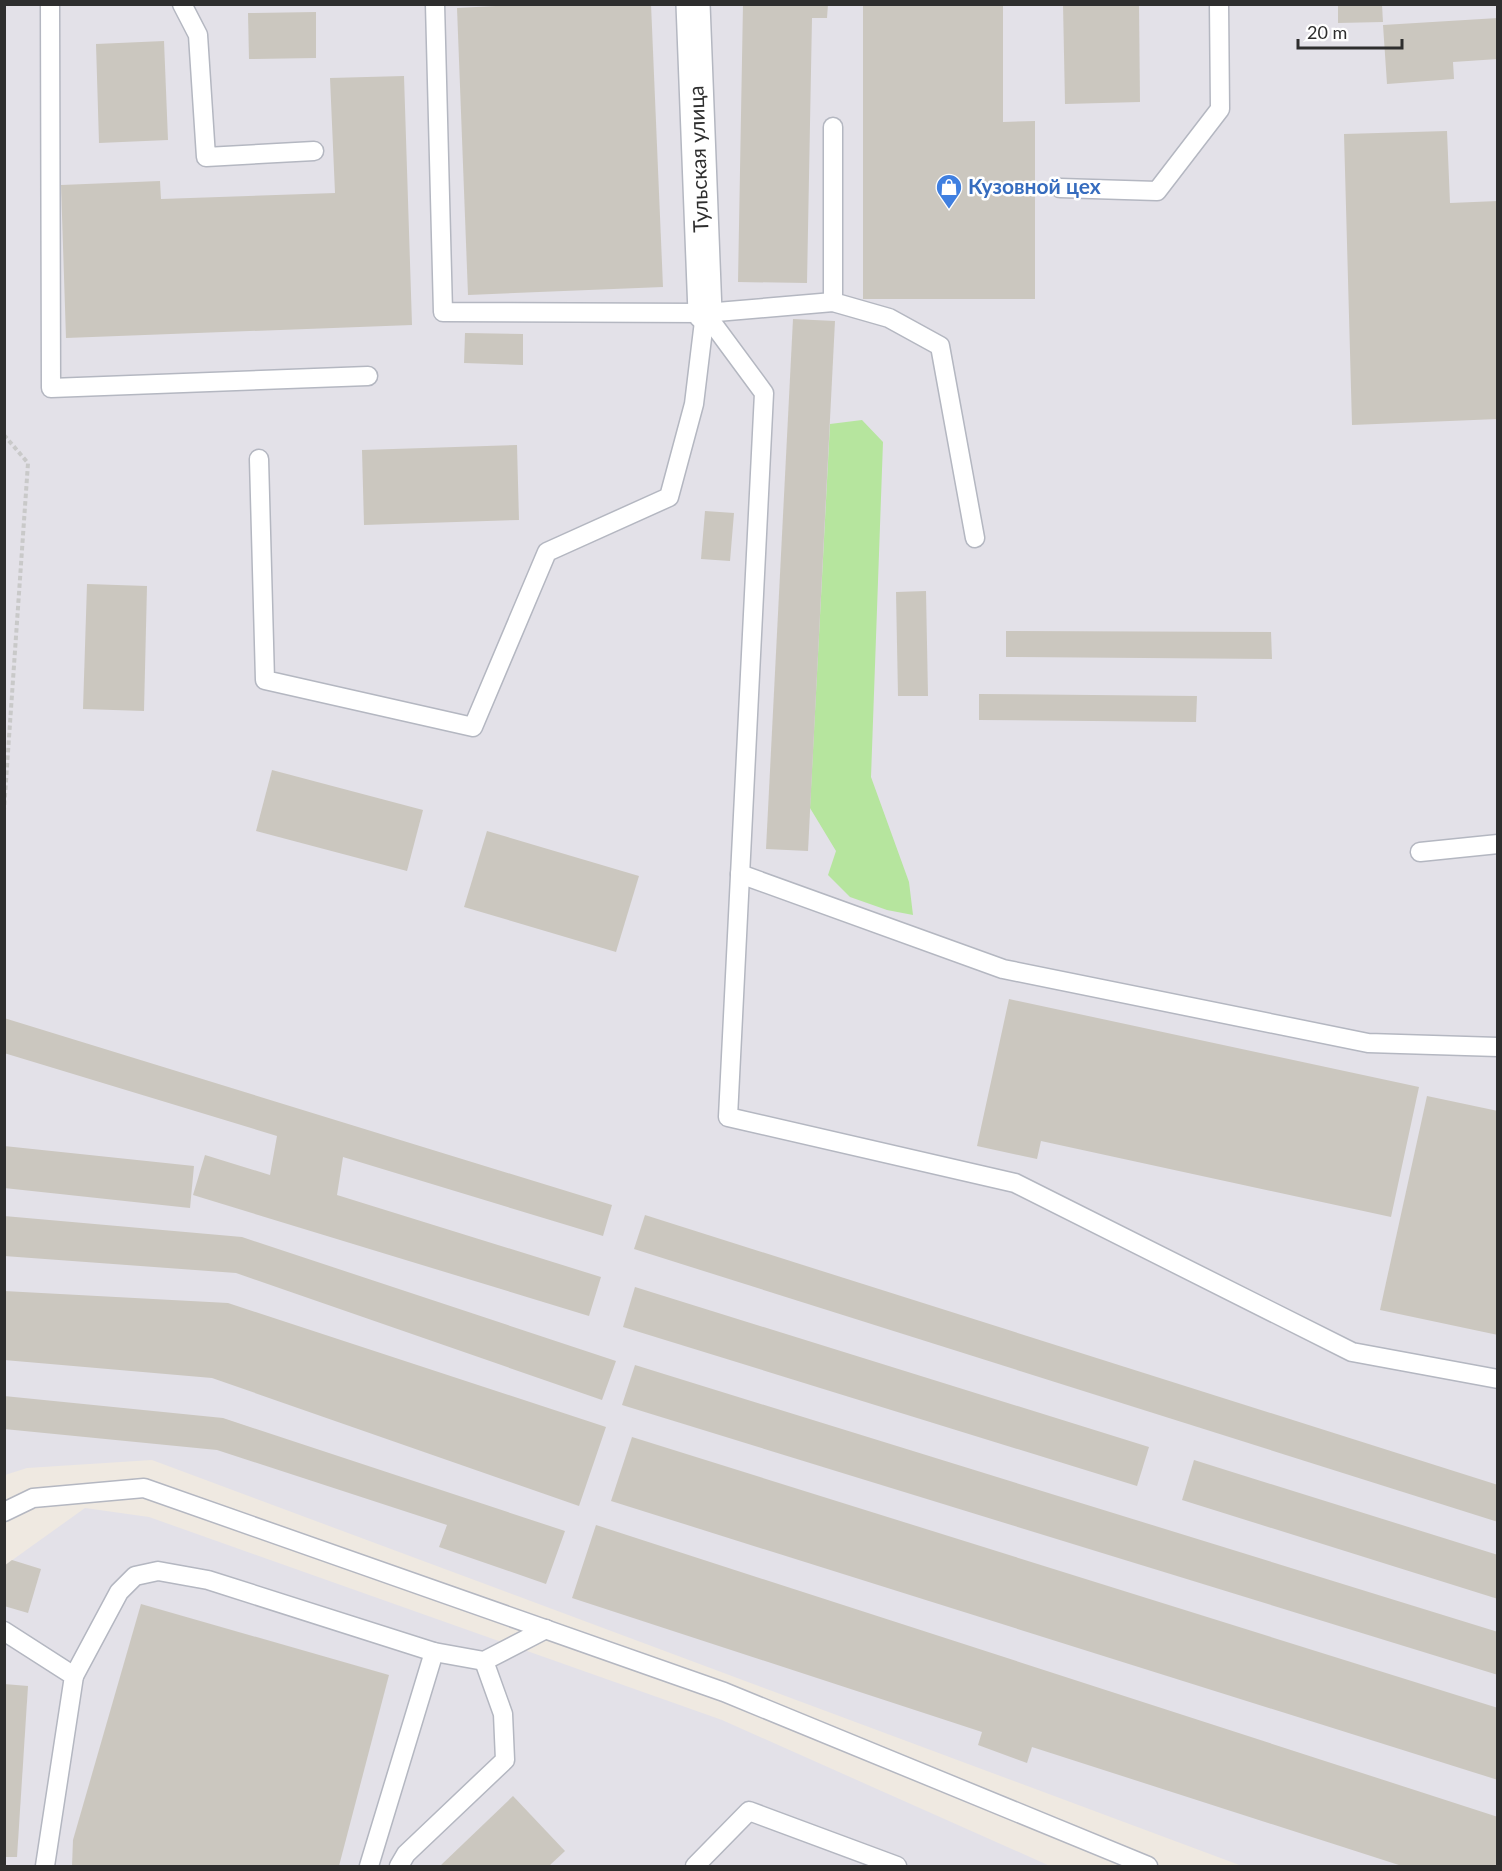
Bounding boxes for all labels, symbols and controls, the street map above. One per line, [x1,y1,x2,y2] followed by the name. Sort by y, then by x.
[1298,12,1402,50] scale bar
[1307,21,1347,43] text: 20 m
[682,85,713,233] street label: Тульская улица
[934,172,964,210] shop icon: Кузовной цех
[968,173,1101,198] place label: Кузовной цех

